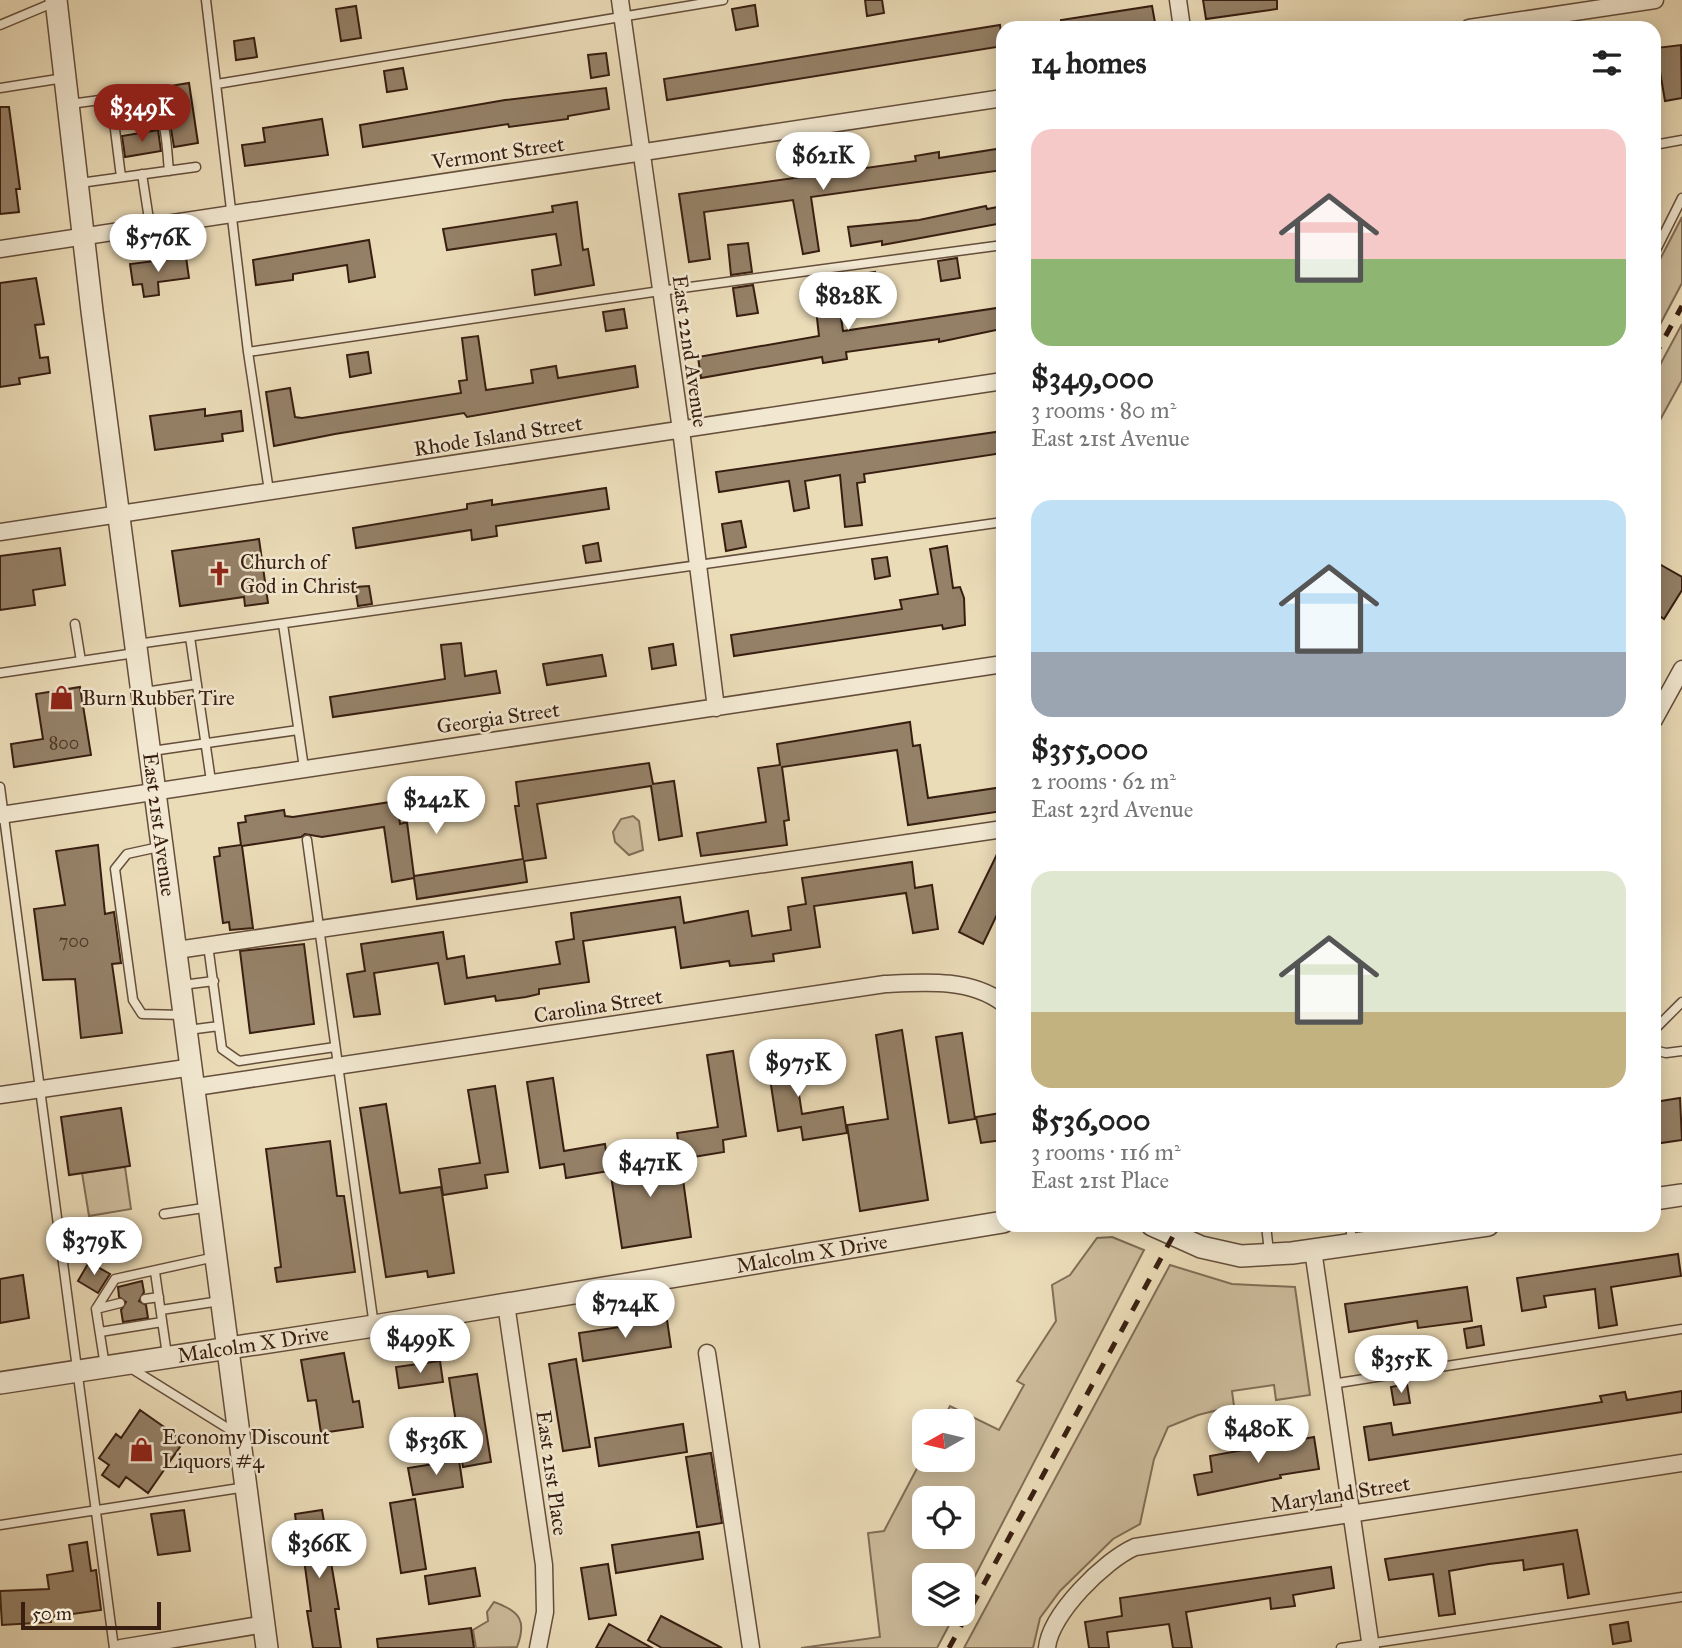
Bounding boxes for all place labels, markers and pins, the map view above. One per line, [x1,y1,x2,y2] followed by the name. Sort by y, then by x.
[93,85,191,144] pin: $349K
[774,132,872,192] pin: $621K
[109,215,207,274] pin: $576K
[799,272,897,332] pin: $828K
[240,549,358,599] place label: Church of God in Christ
[206,560,234,588] church icon: Church of God in Christ
[48,684,76,712] shop icon: Burn Rubber Tire
[82,685,235,711] place label: Burn Rubber Tire
[387,776,485,836] pin: $242K
[749,1040,847,1099] pin: $975K
[601,1140,699,1199] pin: $471K
[45,1218,143,1277] pin: $379K
[576,1280,674,1340] pin: $724K
[371,1316,469,1375] pin: $499K
[1352,1336,1450,1395] pin: $355K
[1209,1406,1307,1465] pin: $480K
[387,1418,485,1477] pin: $536K
[162,1424,330,1474] place label: Economy Discount Liquors #4
[128,1435,156,1463] shop icon: Economy Discount Liquors #4
[270,1520,368,1580] pin: $366K

